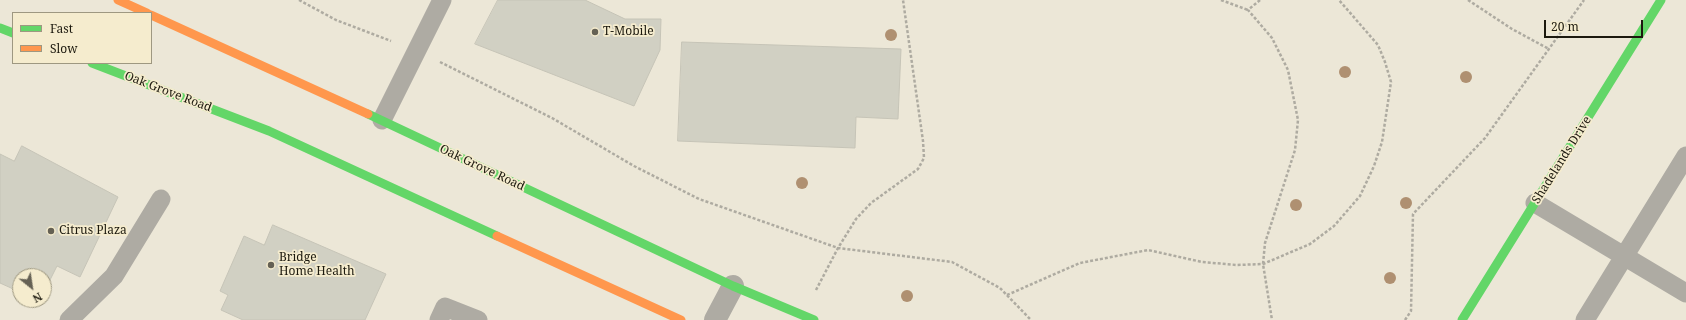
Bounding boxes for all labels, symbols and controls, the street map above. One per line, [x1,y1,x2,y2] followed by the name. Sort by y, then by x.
[12,12,152,64] legend
[1546,12,1645,38] scale bar
[1551,18,1579,35] text: 20 m
[50,20,73,37] text: Fast
[603,25,654,39] place label: T-Mobile
[590,27,600,37] marker: T-Mobile
[50,40,78,57] text: Slow
[122,69,214,115] street label: Oak Grove Road
[1529,114,1595,206] street label: Shadelands Drive
[437,142,527,194] street label: Oak Grove Road
[59,224,127,238] place label: Citrus Plaza
[46,226,56,236] marker: Citrus Plaza
[279,251,355,279] place label: Bridge Home Health
[266,260,276,270] marker: Bridge Home Health
[12,268,52,308] north arrow
[30,289,45,307] text: N

